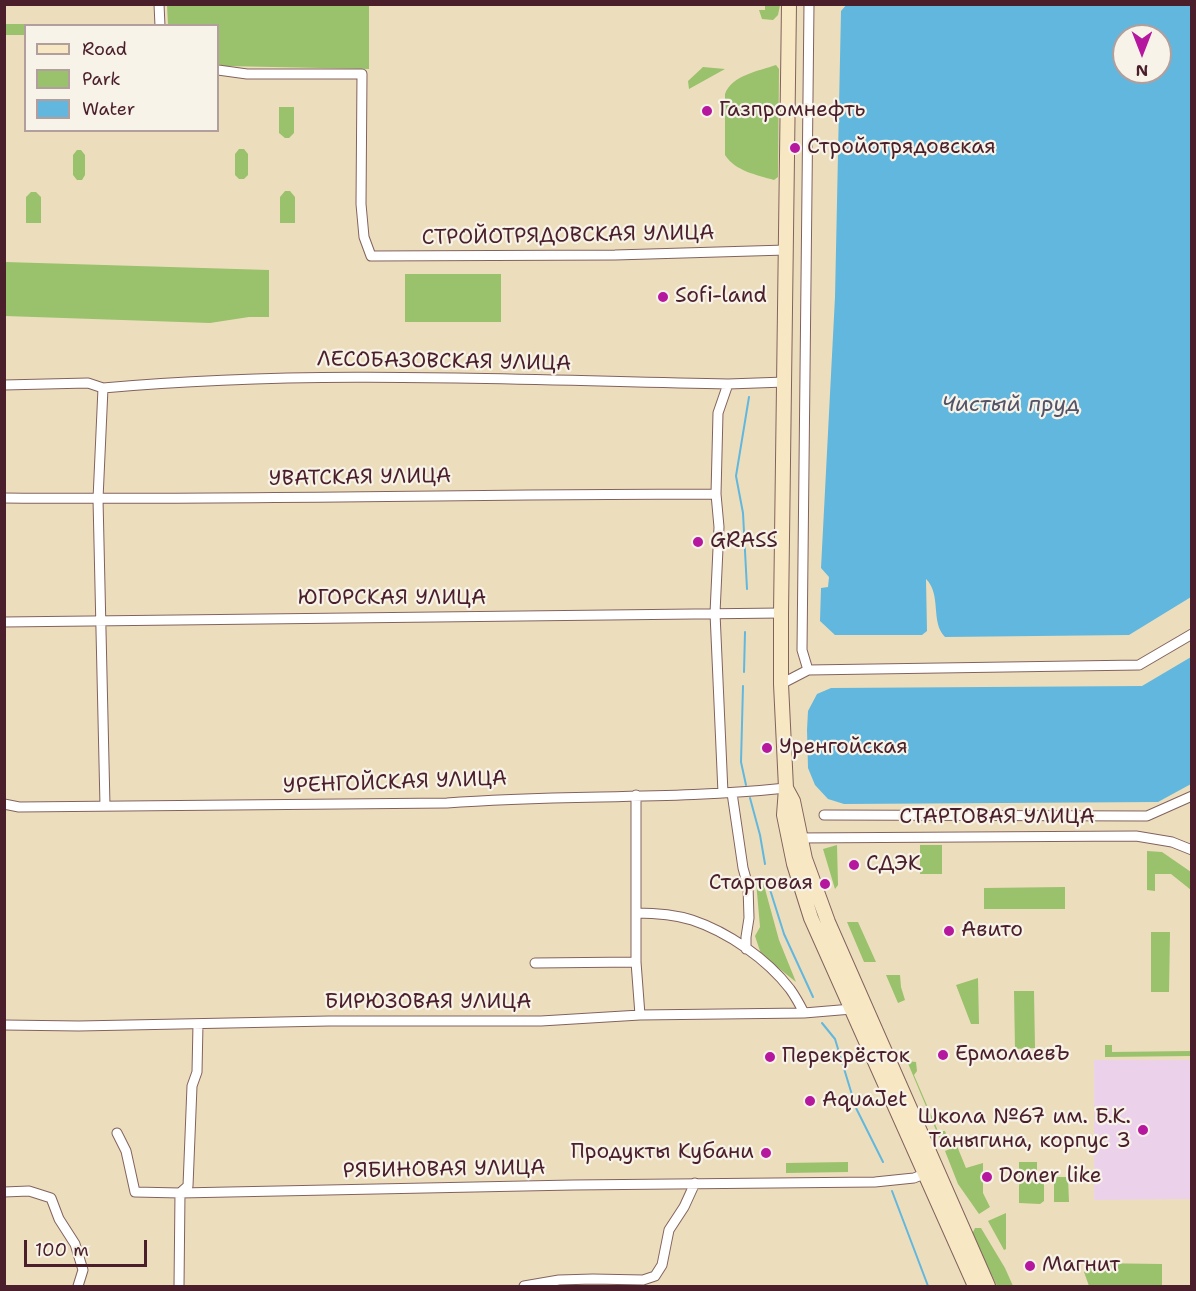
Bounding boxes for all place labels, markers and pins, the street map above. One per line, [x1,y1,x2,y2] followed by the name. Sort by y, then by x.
[719,98,865,124] place label: Газпромнефть
[700,104,714,118] marker: Газпромнефть
[807,135,996,161] place label: Стройотрядовская
[788,141,802,155] marker: Стройотрядовская
[675,284,767,310] place label: Sofi-land
[656,290,670,304] marker: Sofi-land
[710,529,778,555] place label: GRASS
[691,535,705,549] marker: GRASS
[779,735,908,761] place label: Уренгойская
[760,741,774,755] marker: Уренгойская
[866,852,921,878] place label: СДЭК
[847,858,861,872] marker: СДЭК
[709,871,813,897] place label: Стартовая
[818,877,832,891] marker: Стартовая
[961,918,1023,944] place label: Авито
[942,924,956,938] marker: Авито
[955,1042,1070,1068] place label: ЕрмолаевЪ
[782,1044,910,1070] place label: Перекрёсток
[936,1048,950,1062] marker: ЕрмолаевЪ
[763,1050,777,1064] marker: Перекрёсток
[822,1088,908,1114] place label: AquaJet
[803,1094,817,1108] marker: AquaJet
[918,1105,1131,1155] place label: Школа №67 им. Б.К. Таныгина, корпус 3
[1136,1123,1150,1137] marker: Школа №67 им. Б.К. Таныгина, корпус 3
[571,1140,754,1166] place label: Продукты Кубани
[759,1146,773,1160] marker: Продукты Кубани
[999,1164,1102,1190] place label: Doner like
[980,1170,994,1184] marker: Doner like
[1042,1253,1120,1279] place label: Магнит
[1023,1259,1037,1273] marker: Магнит

